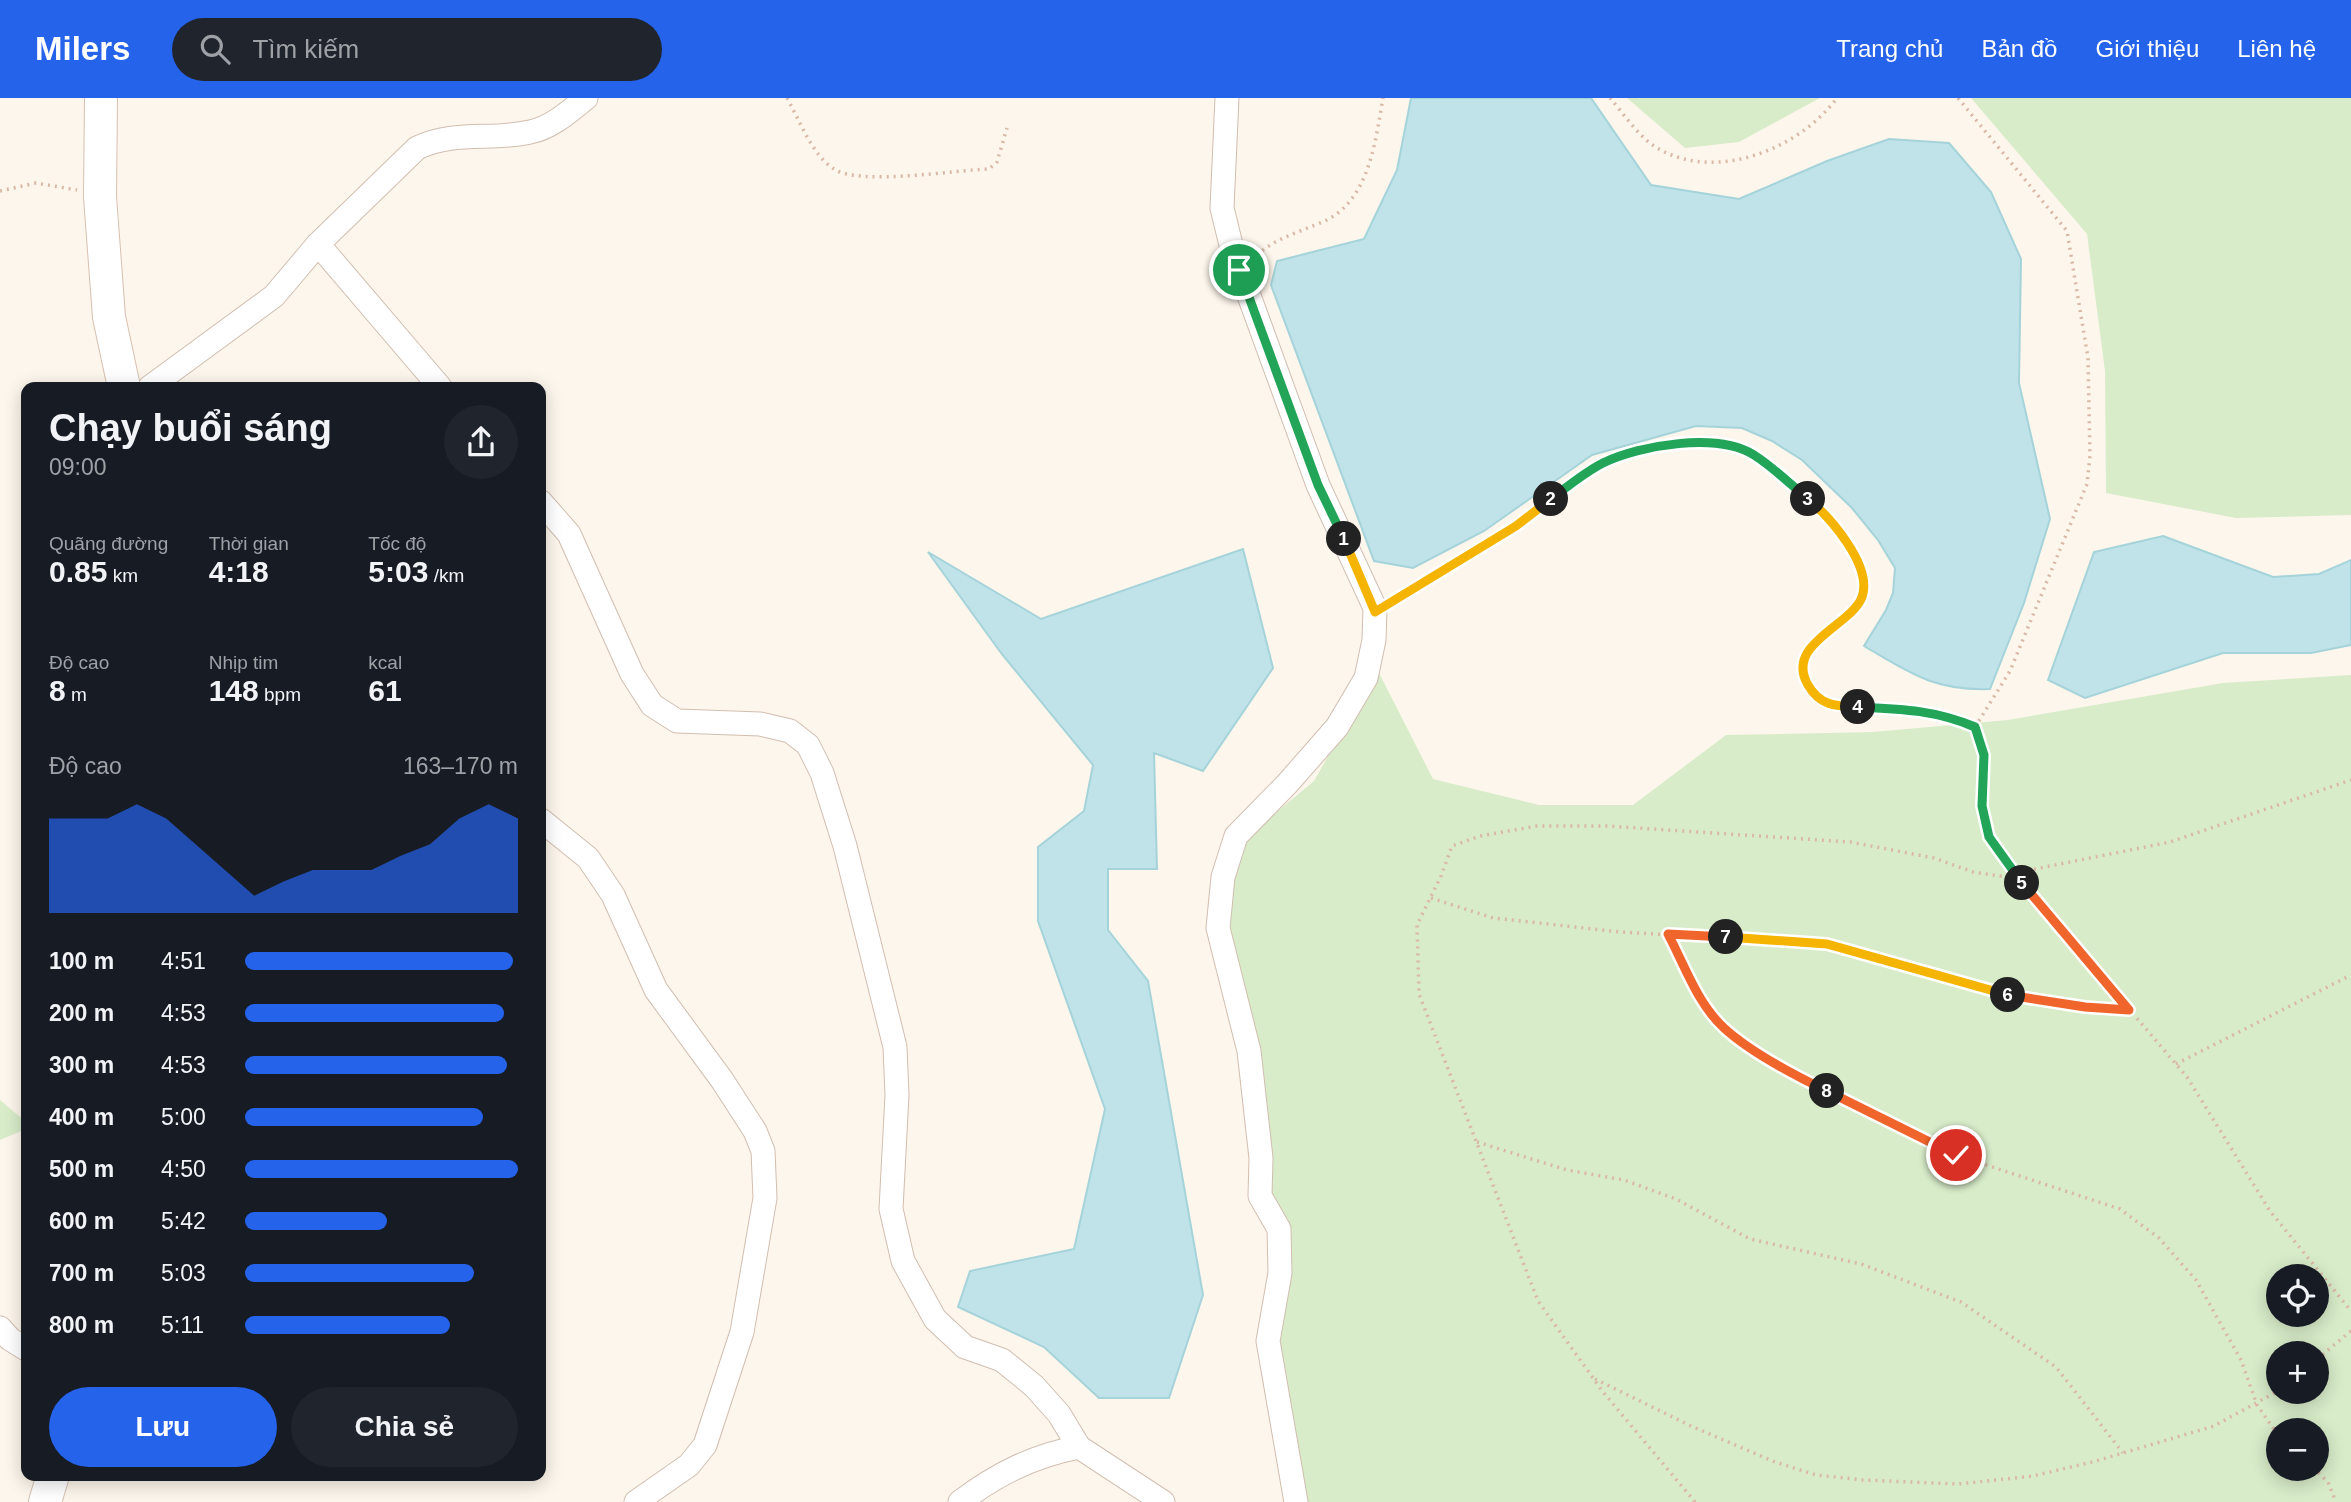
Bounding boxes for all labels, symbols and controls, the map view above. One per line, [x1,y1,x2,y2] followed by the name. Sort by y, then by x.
[172,18,662,81] search box
[35,30,130,67] text: Milers
[196,30,234,68] icon: search
[252,34,359,64] text: Tìm kiếm
[1836,35,1943,62] text: Trang chủ
[1981,35,2057,62] text: Bản đồ
[2095,35,2199,62] text: Giới thiệu
[2237,35,2316,62] text: Liên hệ
[1209,240,1269,300] pin
[1220,251,1258,289] icon: arrive
[444,405,518,479] button: share
[49,407,332,449] text: Chạy buổi sáng
[49,454,107,480] text: 09:00
[1534,482,1568,516] pin: 2
[1790,482,1826,516] pin: 3
[1545,488,1556,509] text: 2
[1802,488,1813,509] text: 3
[1326,522,1362,556] pin: 1
[1338,528,1349,549] text: 1
[49,533,168,554] text: Quãng đường
[209,533,289,554] text: Thời gian
[368,533,426,554] text: Tốc độ
[49,555,107,588] text: 0.85
[209,555,269,588] text: 4:18
[368,555,428,588] text: 5:03
[107,565,138,586] text: km
[428,565,464,586] text: /km
[49,652,109,673] text: Độ cao
[209,652,278,673] text: Nhịp tim
[368,652,402,673] text: kcal
[49,674,66,707] text: 8
[209,674,259,707] text: 148
[368,674,402,707] text: 61
[66,684,87,705] text: m
[259,684,301,705] text: bpm
[1840,690,1876,724] pin: 4
[1852,696,1863,717] text: 4
[49,753,122,779] text: Độ cao
[403,753,518,779] text: 163–170 m
[2004,866,2039,900] pin: 5
[2016,872,2027,893] text: 5
[1708,920,1744,954] pin: 7
[1720,926,1731,947] text: 7
[49,948,114,974] text: 100 m
[161,948,206,974] text: 4:51
[1990,978,2025,1012] pin: 6
[2002,984,2013,1005] text: 6
[49,1000,114,1026] text: 200 m
[161,1000,206,1026] text: 4:53
[49,1052,114,1078] text: 300 m
[161,1052,206,1078] text: 4:53
[1810,1074,1844,1108] pin: 8
[1821,1080,1832,1101] text: 8
[49,1104,114,1130] text: 400 m
[161,1104,206,1130] text: 5:00
[1926,1125,1986,1185] pin
[1937,1136,1975,1174] icon: check
[49,1156,114,1182] text: 500 m
[161,1156,206,1182] text: 4:50
[49,1208,114,1234] text: 600 m
[161,1208,206,1234] text: 5:42
[49,1260,114,1286] text: 700 m
[161,1260,206,1286] text: 5:03
[2266,1264,2329,1481] map controls
[2266,1264,2329,1327] button: locate
[49,1312,114,1338] text: 800 m
[161,1312,204,1338] text: 5:11
[2266,1341,2329,1404] button: +
[49,1387,277,1467] button: Lưu
[291,1387,518,1467] button: Chia sẻ
[2266,1418,2329,1481] button: −

